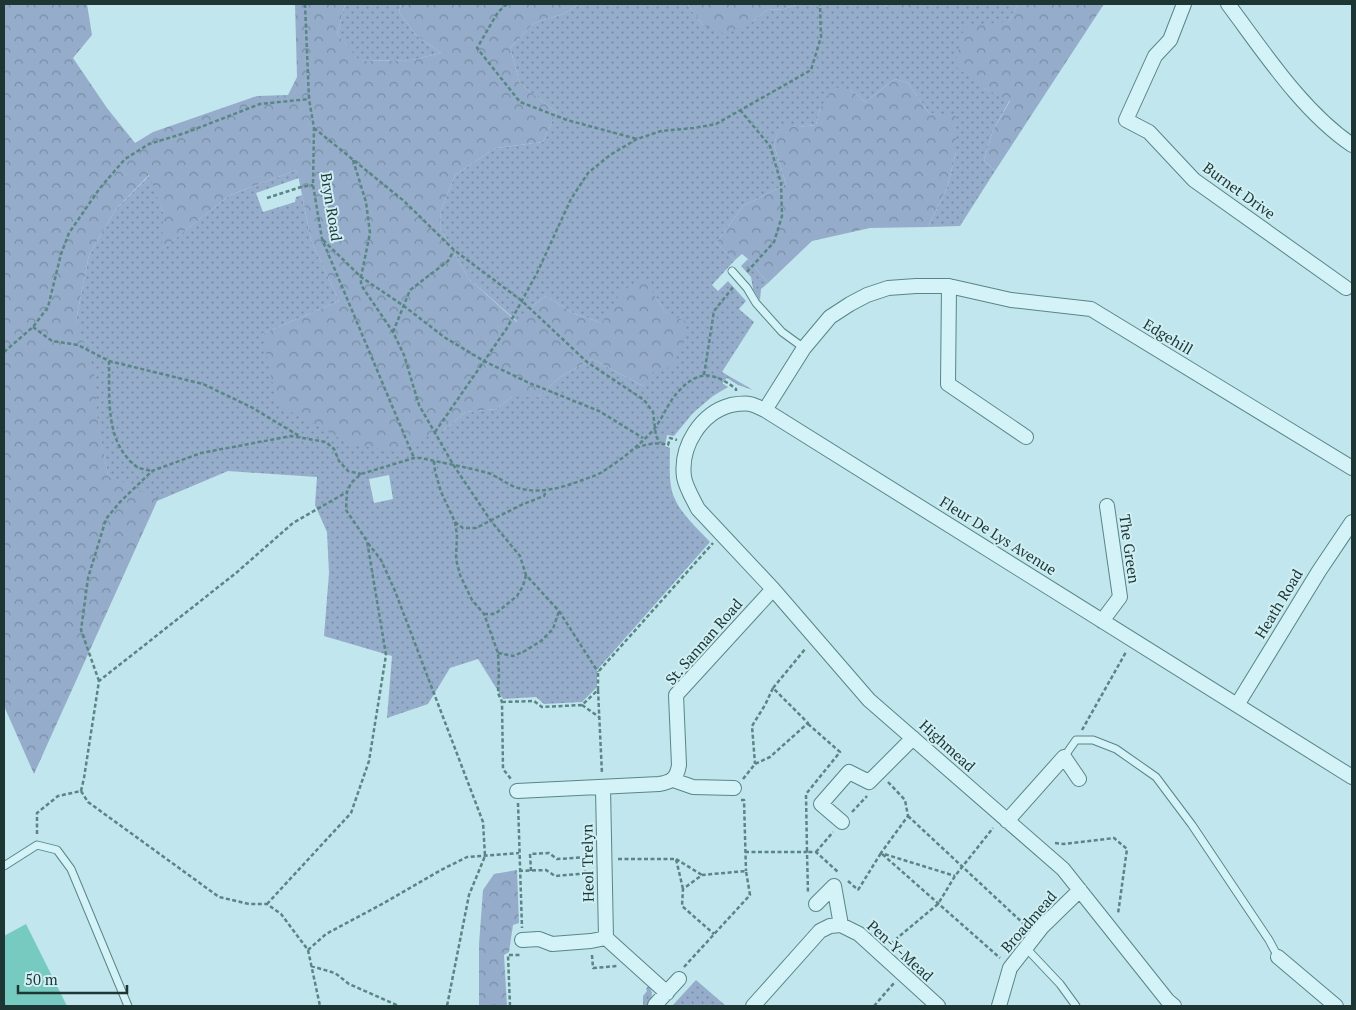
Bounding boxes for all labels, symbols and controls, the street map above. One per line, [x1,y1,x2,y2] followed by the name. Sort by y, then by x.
[1199,157,1280,223] street label: Burnet Drive
[317,171,347,242] street label: Bryn Road
[1140,313,1197,359] street label: Edgehill
[936,491,1061,579] street label: Fleur De Lys Avenue
[1115,513,1145,585] street label: The Green
[1250,565,1307,642] street label: Heath Road
[660,594,746,689] street label: St. Sannan Road
[916,715,980,776] street label: Highmead
[576,824,598,902] street label: Heol Trelyn
[996,886,1061,956] street label: Broadmead
[863,915,938,985] street label: Pen-Y-Mead
[18,962,126,994] scale bar
[25,969,58,989] text: 50 m

